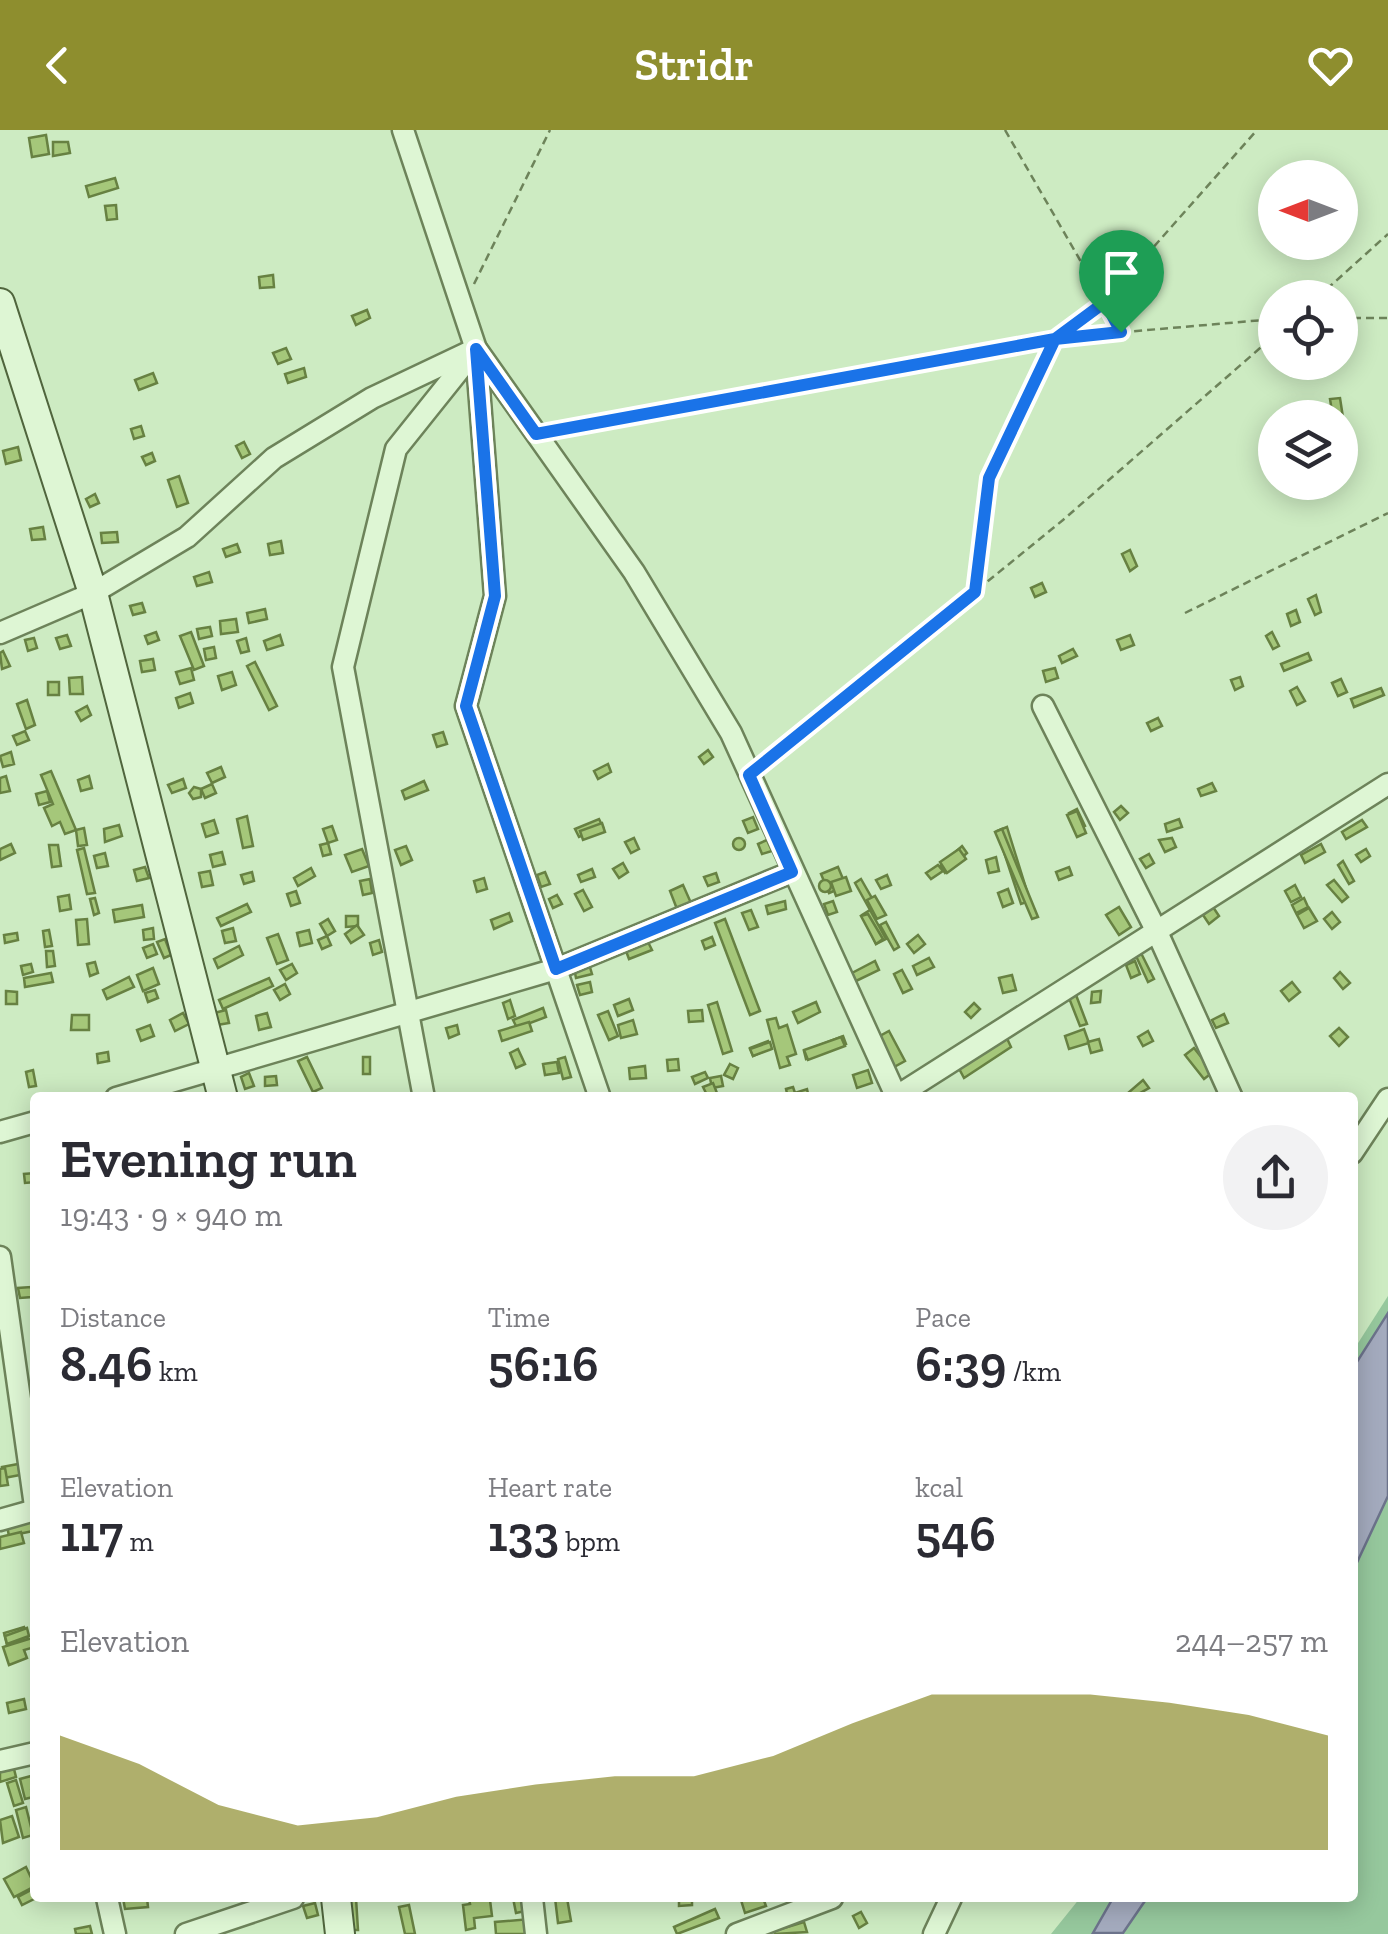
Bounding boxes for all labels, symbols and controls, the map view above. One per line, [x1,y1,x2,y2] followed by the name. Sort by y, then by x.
[30,38,85,93] icon: back
[634,38,754,92] text: Stridr
[1303,38,1358,93] icon: heart
[1258,160,1358,260] north arrow
[1258,160,1358,500] map controls
[1079,230,1164,333] pin
[1094,245,1149,300] icon: arrive
[1258,280,1358,380] button: locate
[1258,400,1358,500] button: layers
[60,1125,357,1191] text: Evening run
[1223,1125,1328,1230] button: share
[60,1196,282,1234] text: 19:43 · 9 × 940 m
[60,1301,166,1334] text: Distance
[488,1301,550,1334] text: Time
[915,1301,971,1334] text: Pace
[60,1334,153,1394] text: 8.46
[488,1334,599,1394] text: 56:16
[915,1334,1006,1394] text: 6:39
[153,1355,198,1388] text: km
[1006,1355,1061,1388] text: /km
[60,1471,173,1504] text: Elevation
[488,1471,612,1504] text: Heart rate
[915,1471,963,1504] text: kcal
[60,1504,123,1564] text: 117
[488,1504,559,1564] text: 133
[915,1504,996,1564] text: 546
[123,1525,154,1558] text: m
[559,1525,620,1558] text: bpm
[60,1622,189,1660] text: Elevation
[1175,1622,1328,1660] text: 244–257 m

